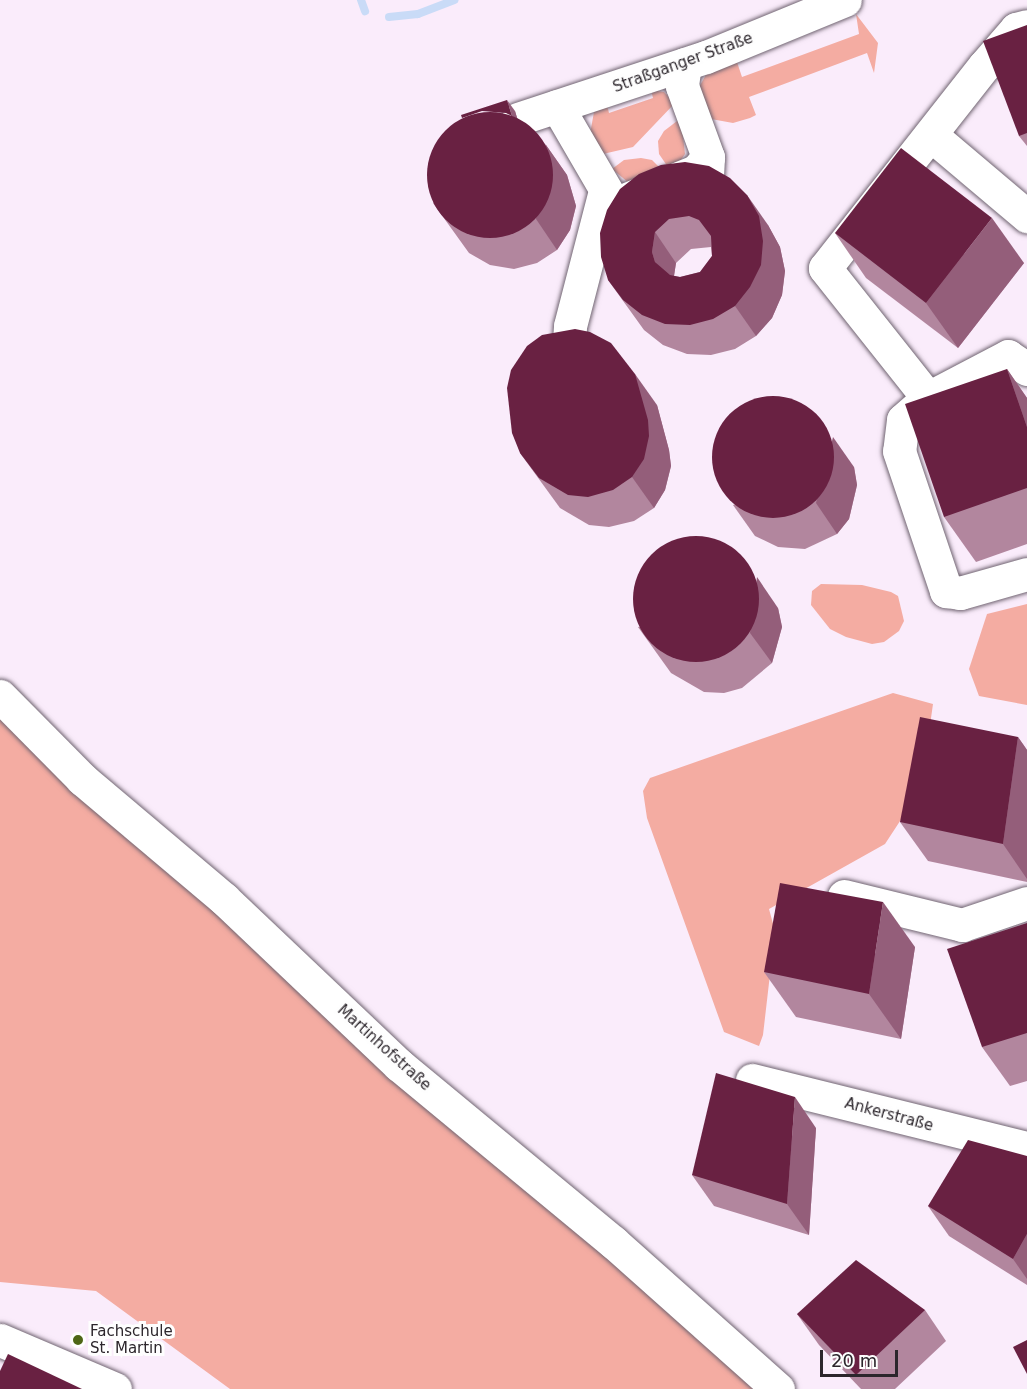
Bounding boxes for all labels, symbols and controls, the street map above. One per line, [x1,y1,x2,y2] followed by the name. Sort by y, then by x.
[611,29,755,97] street label: Straßganger Straße
[334,1001,434,1095] street label: Martinhofstraße
[843,1095,935,1135] street label: Ankerstraße
[90,1322,173,1357] place label: Fachschule St. Martin
[71,1333,85,1347] marker: Fachschule St. Martin
[823,1338,901,1376] scale bar
[831,1350,877,1371] text: 20 m

